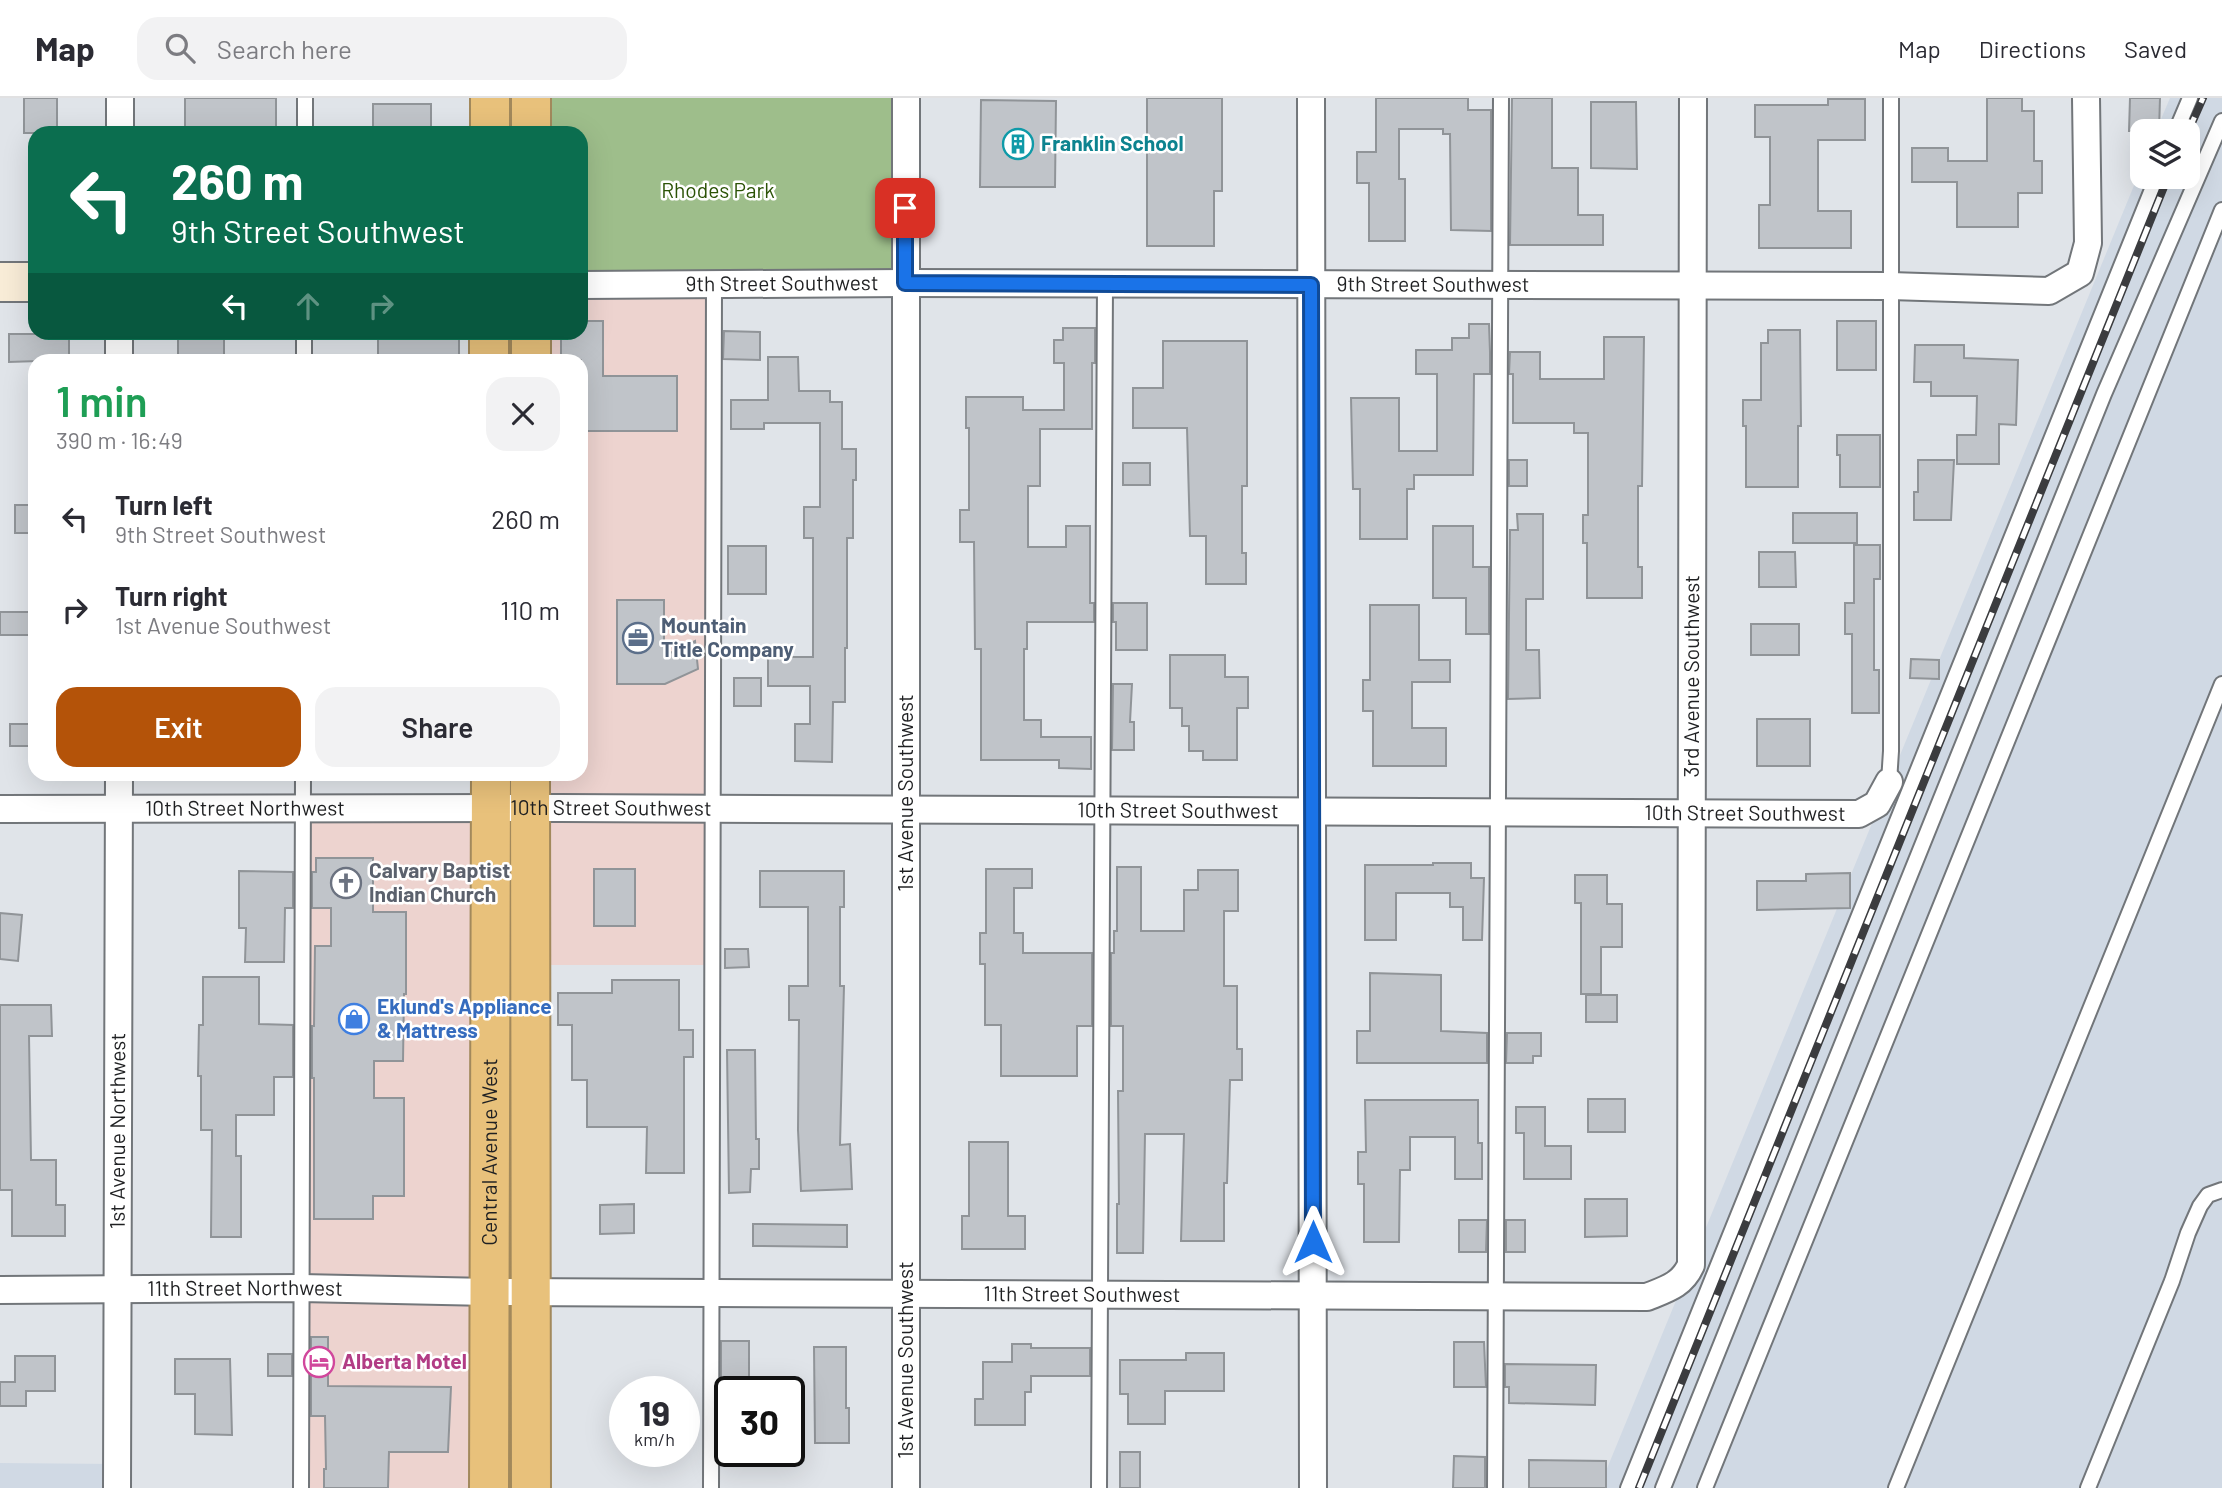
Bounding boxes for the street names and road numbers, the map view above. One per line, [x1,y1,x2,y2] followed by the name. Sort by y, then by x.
[685,269,879,295] street label: 9th Street Southwest
[1336,270,1530,296] street label: 9th Street Southwest
[1678,575,1703,777] street label: 3rd Avenue Southwest
[892,694,917,892] street label: 1st Avenue Southwest
[145,794,345,820] street label: 10th Street Northwest
[510,794,712,820] street label: 10th Street Southwest
[1077,796,1279,822] street label: 10th Street Southwest
[1644,799,1846,825] street label: 10th Street Southwest
[104,1033,129,1229] street label: 1st Avenue Northwest
[476,1058,501,1246] street label: Central Avenue West
[892,1261,917,1459] street label: 1st Avenue Southwest
[147,1274,343,1300] street label: 11th Street Northwest
[983,1280,1180,1306] street label: 11th Street Southwest

